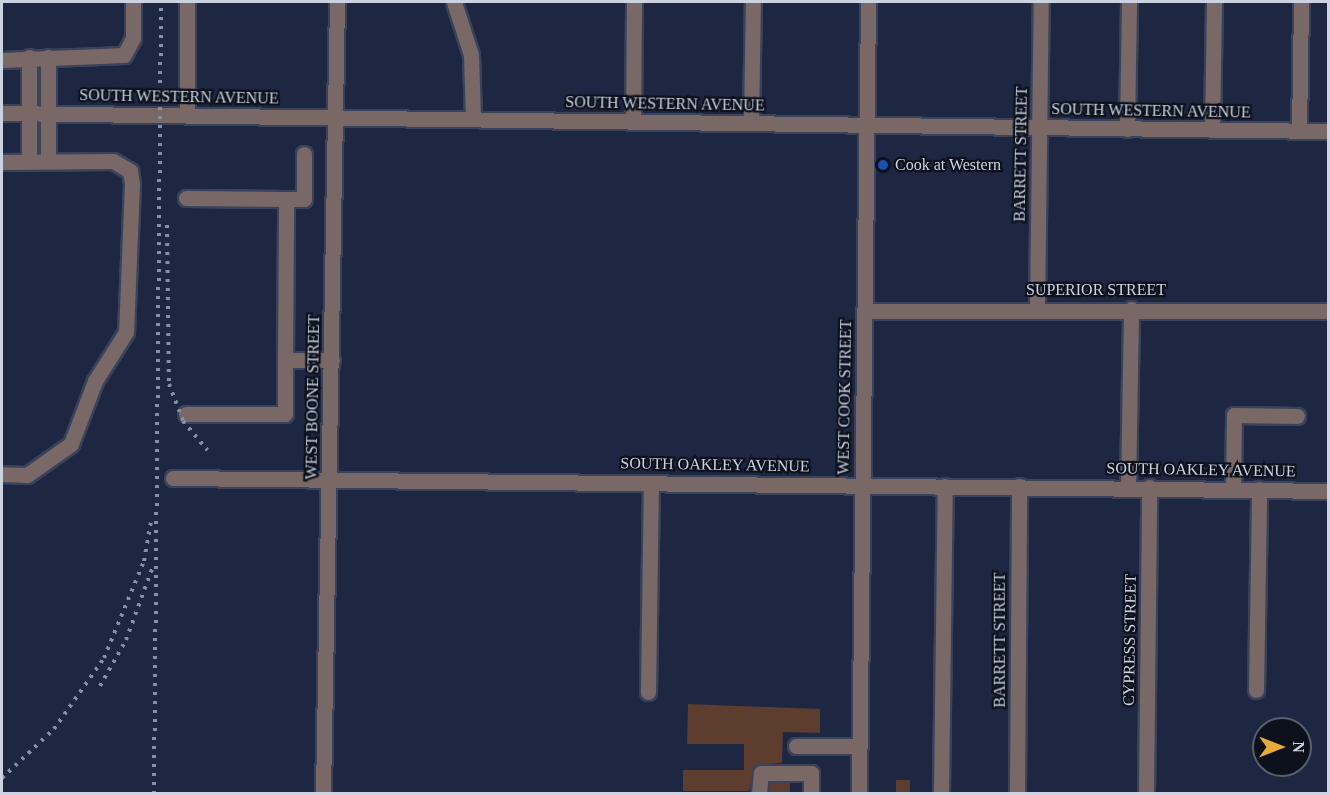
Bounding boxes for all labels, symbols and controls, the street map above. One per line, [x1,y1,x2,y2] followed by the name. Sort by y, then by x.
[79,86,279,108] street label: SOUTH WESTERN AVENUE
[1010,86,1032,222] street label: BARRETT STREET
[565,93,765,115] street label: SOUTH WESTERN AVENUE
[1051,100,1251,122] street label: SOUTH WESTERN AVENUE
[895,155,1001,175] place label: Cook at Western
[876,158,890,172] marker: Cook at Western
[1026,280,1166,300] street label: SUPERIOR STREET
[302,314,324,480] street label: WEST BOONE STREET
[834,319,856,475] street label: WEST COOK STREET
[619,454,811,476] street label: SOUTH OAKLEY AVENUE
[1105,459,1297,481] street label: SOUTH OAKLEY AVENUE
[990,572,1010,708] street label: BARRETT STREET
[1119,574,1141,706] street label: CYPRESS STREET
[1252,717,1312,777] north arrow
[1290,741,1307,753] text: N

